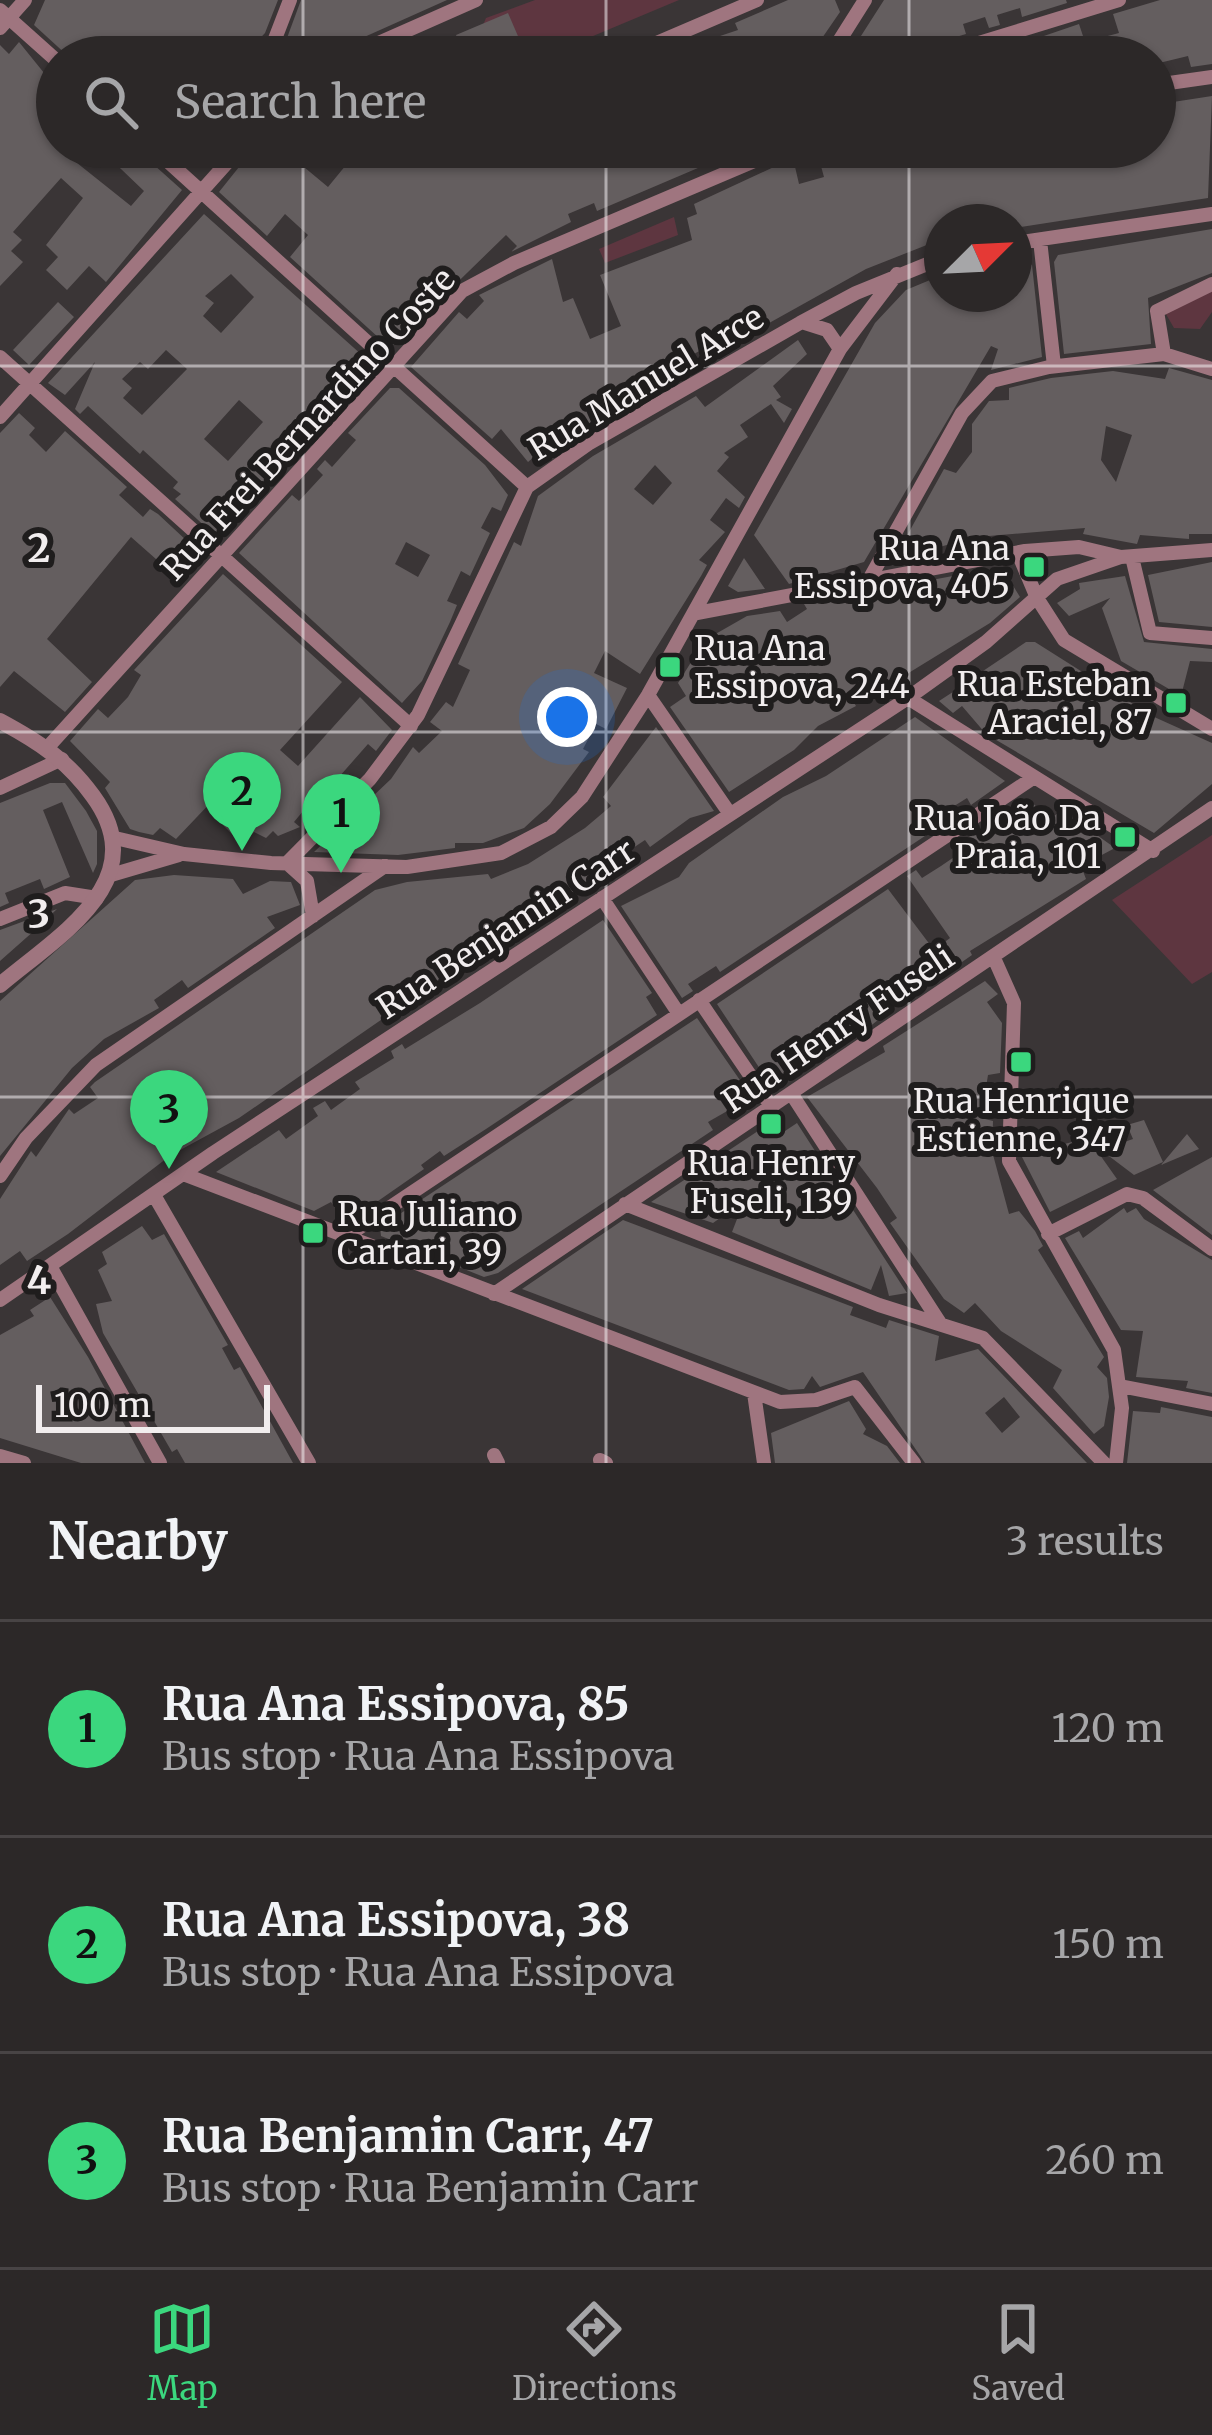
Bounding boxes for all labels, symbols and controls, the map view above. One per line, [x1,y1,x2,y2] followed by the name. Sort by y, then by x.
[36,36,1176,168] search box
[78,69,144,135] icon: search
[174,74,426,130] text: Search here
[924,204,1032,312] north arrow
[153,259,463,589] street label: Rua Frei Bernardino Coste
[521,297,771,469] street label: Rua Manuel Arce
[28,524,50,573] text: 2
[794,528,1010,607] place label: Rua Ana Essipova, 405
[1021,554,1047,580] marker: Rua Ana Essipova, 405
[694,628,910,707] place label: Rua Ana Essipova, 244
[657,654,683,680] marker: Rua Ana Essipova, 244
[957,664,1152,743] place label: Rua Esteban Araciel, 87
[537,687,597,747] your location
[1163,690,1189,716] marker: Rua Esteban Araciel, 87
[203,752,281,851] pin: 2
[302,774,380,873] pin: 1
[914,798,1101,877] place label: Rua João Da Praia, 101
[1112,824,1138,850] marker: Rua João Da Praia, 101
[369,830,643,1028] street label: Rua Benjamin Carr
[28,890,50,939] text: 3
[714,936,962,1122] street label: Rua Henry Fuseli
[1008,1049,1034,1075] marker: Rua Henrique Estienne, 347
[130,1070,208,1169] pin: 3
[913,1081,1129,1160] place label: Rua Henrique Estienne, 347
[758,1111,784,1137] marker: Rua Henry Fuseli, 139
[687,1143,856,1222] place label: Rua Henry Fuseli, 139
[337,1194,517,1273] place label: Rua Juliano Cartari, 39
[300,1220,326,1246] marker: Rua Juliano Cartari, 39
[27,1256,52,1305] text: 4
[36,1379,270,1432] scale bar
[54,1385,151,1426] text: 100 m
[48,1509,228,1573] text: Nearby
[1006,1517,1164,1566] text: 3 results
[162,1676,630,1732] text: Rua Ana Essipova, 85
[78,1704,96,1753] text: 1
[1051,1704,1164,1753] text: 120 m
[162,1732,674,1781] text: Bus stop · Rua Ana Essipova
[162,1892,630,1948] text: Rua Ana Essipova, 38
[76,1920,98,1969] text: 2
[1052,1920,1164,1969] text: 150 m
[162,1948,674,1997] text: Bus stop · Rua Ana Essipova
[162,2108,654,2164] text: Rua Benjamin Carr, 47
[76,2136,98,2185] text: 3
[1045,2136,1164,2185] text: 260 m
[162,2164,699,2213] text: Bus stop · Rua Benjamin Carr
[147,2296,218,2409] tab: Map
[512,2296,677,2409] tab: Directions
[971,2296,1065,2409] tab: Saved

